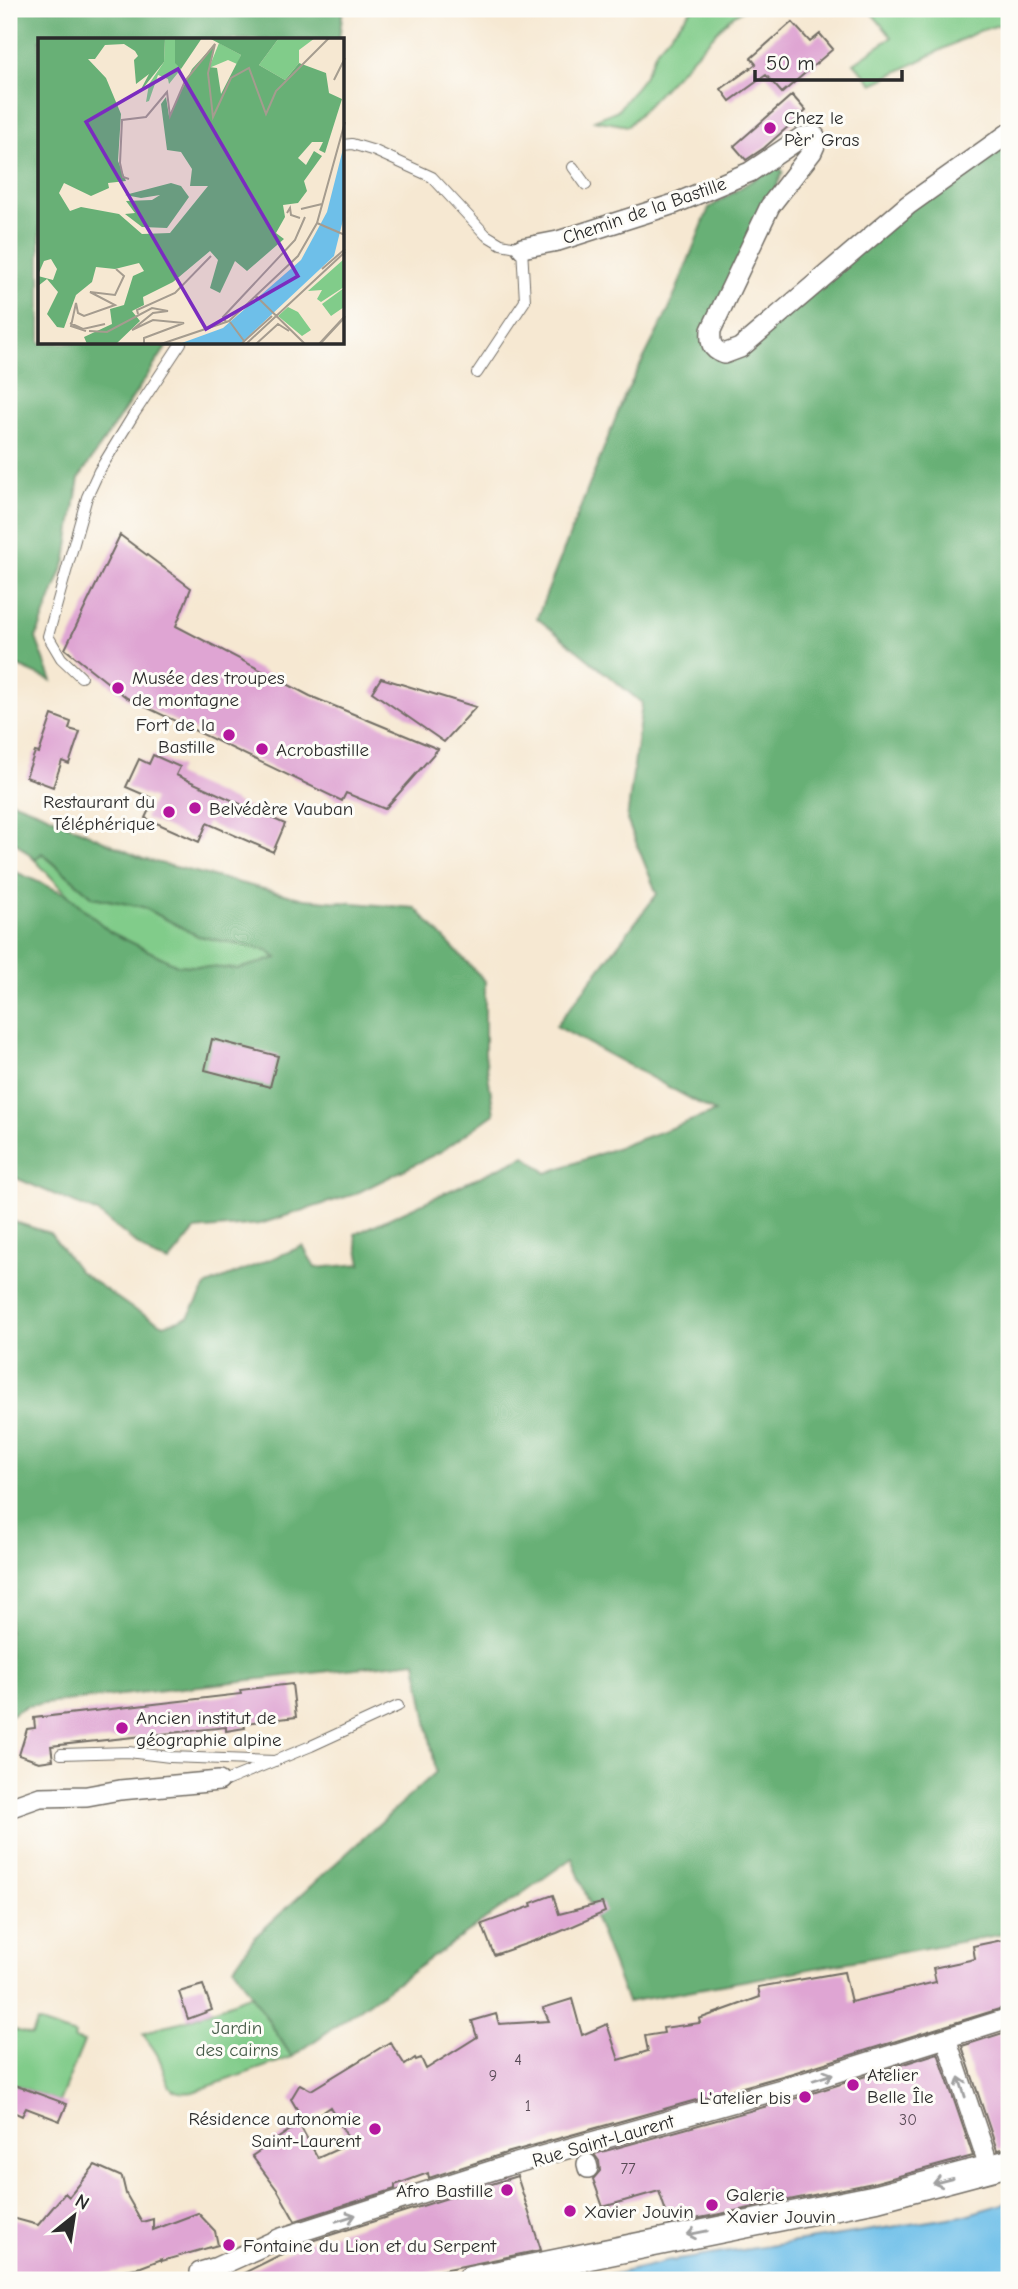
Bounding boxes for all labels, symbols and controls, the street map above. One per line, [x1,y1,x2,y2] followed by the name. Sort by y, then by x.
[38,38,345,345] inset map
[755,38,902,82] scale bar
[766,51,815,75] text: 50 m
[784,107,860,151] place label: Chez le Pèr' Gras
[762,120,778,136] marker: Chez le Pèr' Gras
[560,173,729,249] street label: Chemin de la Bastille
[132,667,285,711] place label: Musée des troupes de montagne
[110,680,126,696] marker: Musée des troupes de montagne
[136,714,215,758] place label: Fort de la Bastille
[221,727,237,743] marker: Fort de la Bastille
[276,739,369,761] place label: Acrobastille
[254,741,270,757] marker: Acrobastille
[43,791,155,835] place label: Restaurant du Téléphérique
[209,798,353,820] place label: Belvédère Vauban
[187,800,203,816] marker: Belvédère Vauban
[161,804,177,820] marker: Restaurant du Téléphérique
[136,1707,282,1751] place label: Ancien institut de géographie alpine
[114,1720,130,1736] marker: Ancien institut de géographie alpine
[195,2017,279,2061] park label: Jardin des cairns
[514,2051,522,2069] house number: 4
[867,2064,934,2108] place label: Atelier Belle Île
[489,2067,497,2085] house number: 9
[811,2070,833,2082] one-way arrow
[955,2076,968,2098] one-way arrow
[845,2077,861,2093] marker: Atelier Belle Île
[699,2087,791,2109] place label: L'atelier bis
[797,2089,813,2105] marker: L'atelier bis
[525,2097,531,2115] house number: 1
[188,2108,362,2152] place label: Résidence autonomie Saint-Laurent
[530,2110,677,2172] street label: Rue Saint-Laurent
[899,2111,917,2129] house number: 30
[367,2121,383,2137] marker: Résidence autonomie Saint-Laurent
[620,2160,636,2178] house number: 77
[932,2175,955,2188] one-way arrow
[38,2180,108,2250] north arrow
[396,2180,493,2202] place label: Afro Bastille
[499,2182,515,2198] marker: Afro Bastille
[726,2184,836,2228] place label: Galerie Xavier Jouvin
[71,2190,93,2215] text: N
[704,2197,720,2213] marker: Galerie Xavier Jouvin
[584,2201,694,2223] place label: Xavier Jouvin
[562,2203,578,2219] marker: Xavier Jouvin
[335,2211,357,2223] one-way arrow
[686,2227,709,2241] one-way arrow
[243,2235,497,2257] place label: Fontaine du Lion et du Serpent
[221,2237,237,2253] marker: Fontaine du Lion et du Serpent

